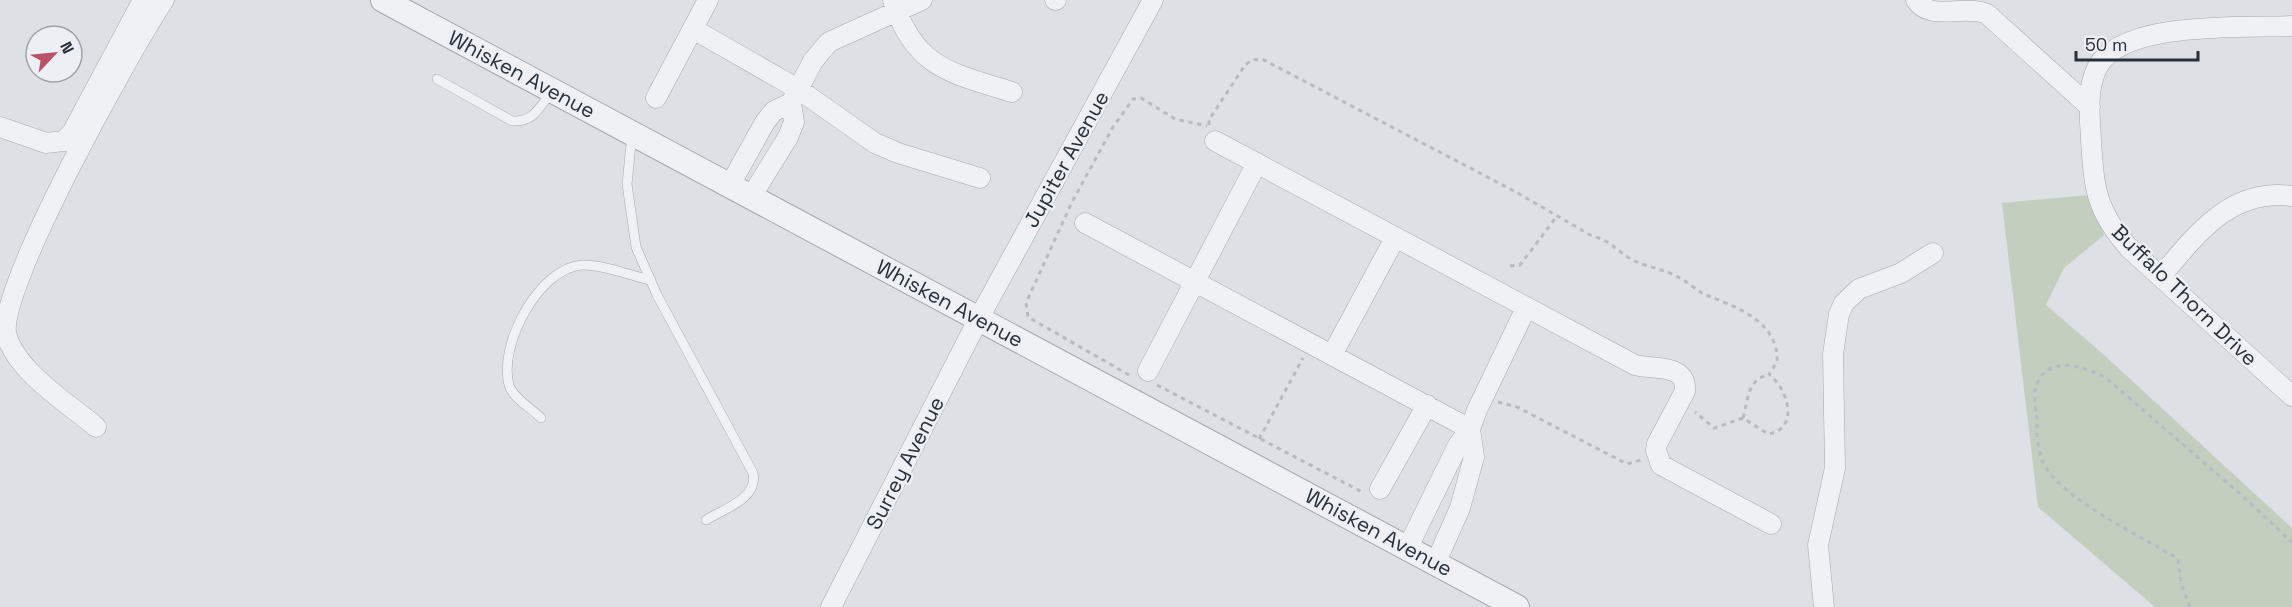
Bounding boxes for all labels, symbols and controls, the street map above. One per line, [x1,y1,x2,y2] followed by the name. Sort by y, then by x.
[24,24,84,84] north arrow
[444,24,600,124] street label: Whisken Avenue
[2076,24,2198,62] scale bar
[2085,33,2127,56] text: 50 m
[55,38,79,57] text: N
[1017,86,1115,232] street label: Jupiter Avenue
[2106,218,2264,372] street label: Buffalo Thorn Drive
[872,253,1028,353] street label: Whisken Avenue
[860,392,950,534] street label: Surrey Avenue
[1301,482,1457,582] street label: Whisken Avenue

